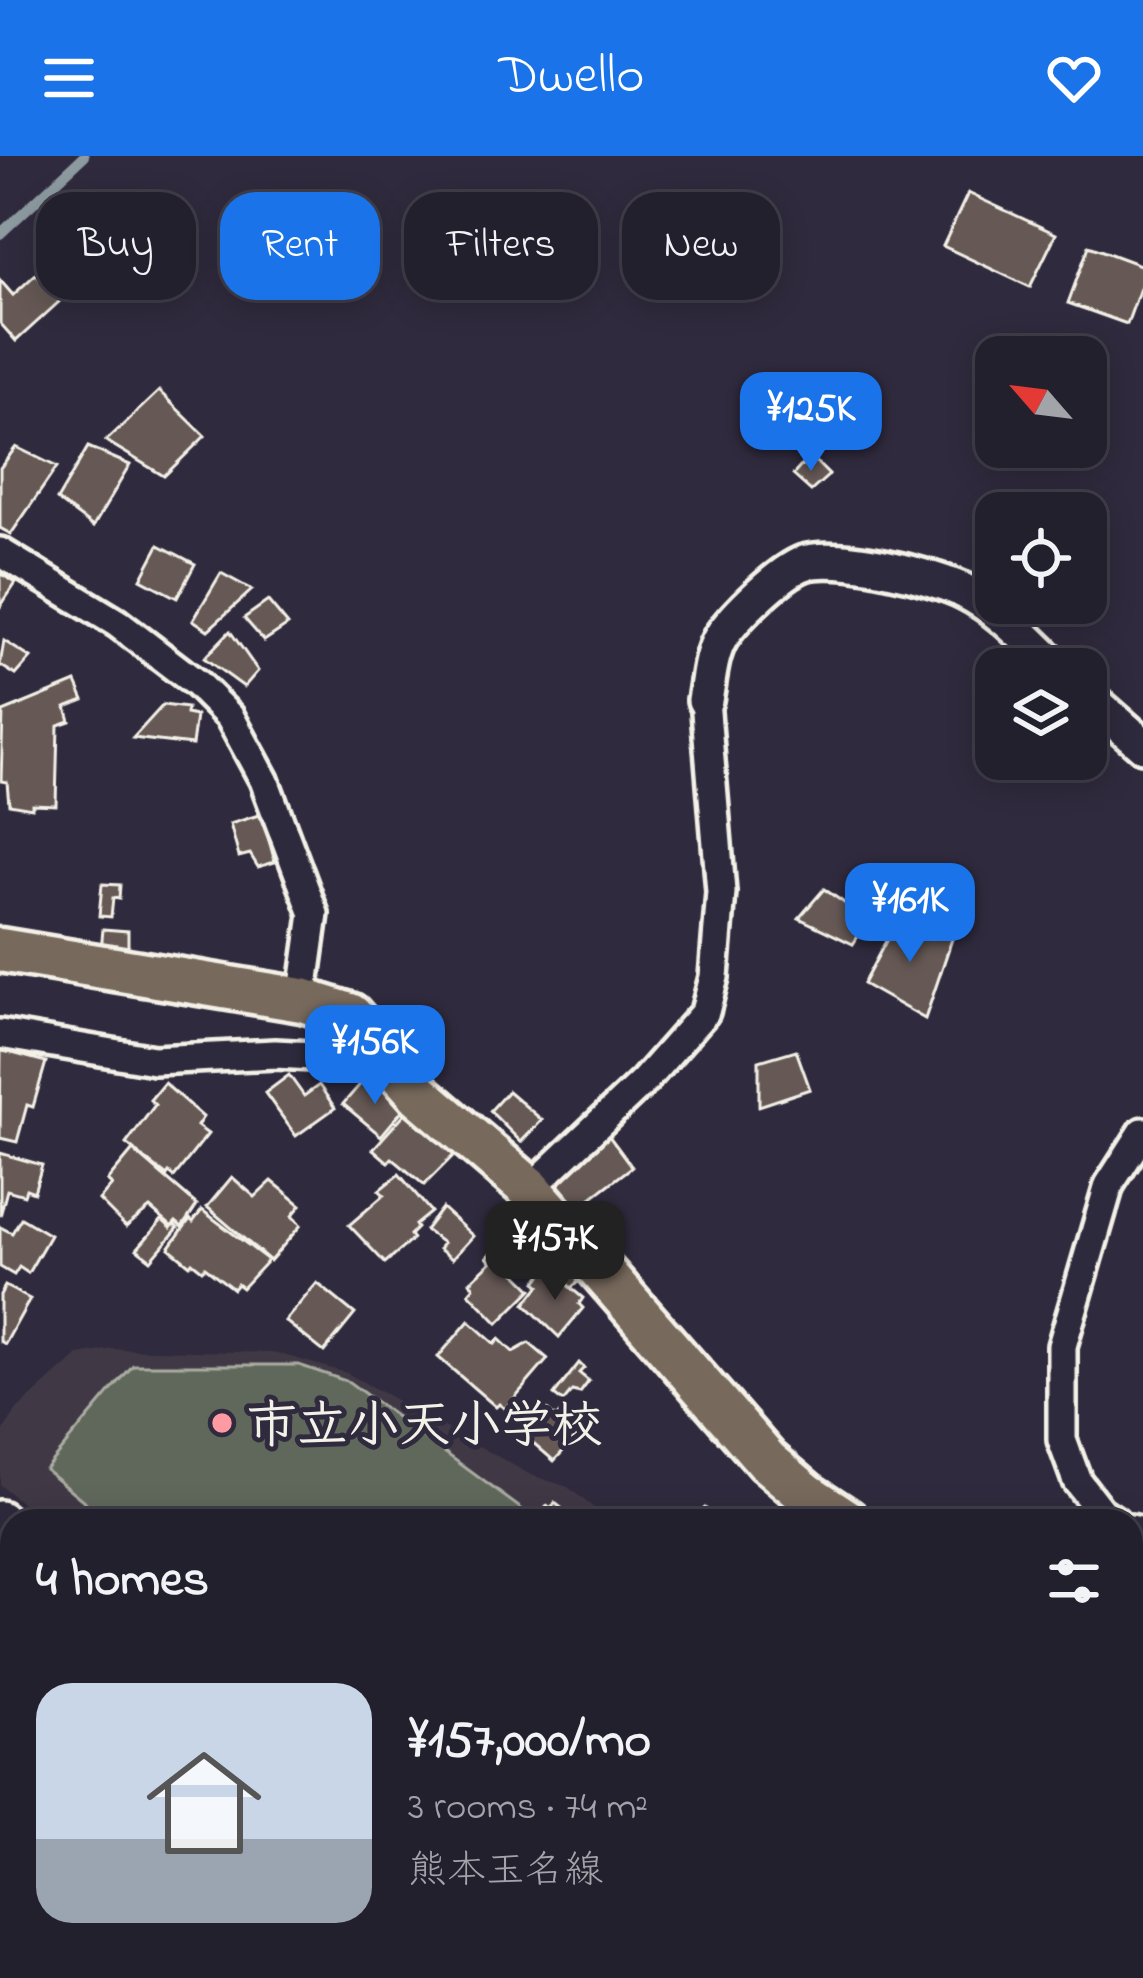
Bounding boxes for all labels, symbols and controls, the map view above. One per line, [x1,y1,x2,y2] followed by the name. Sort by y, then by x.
[499,39,644,117] text: Dwello
[36,45,102,111] icon: menu
[1041,45,1107,111] icon: heart
[36,192,196,300] chip: Buy
[220,192,380,300] chip: Rent
[404,192,598,300] chip: Filters
[622,192,780,300] chip: New
[975,336,1107,468] north arrow
[975,336,1107,780] map controls
[727,372,895,474] pin: ¥125K
[767,382,855,439] text: ¥125K
[975,492,1107,624] button: locate
[975,648,1107,780] button: layers
[826,863,994,965] pin: ¥161K
[872,873,948,930] text: ¥161K
[291,1005,459,1107] pin: ¥156K
[332,1015,418,1072] text: ¥156K
[471,1201,639,1303] pin: ¥157K
[513,1211,597,1268] text: ¥157K
[246,1391,603,1466] place label: 市立小天小学校
[209,1410,235,1436] marker: 市立小天小学校
[36,1544,209,1619] text: 4 homes
[1041,1548,1107,1614] icon: filters
[408,1705,651,1780] text: ¥157,000/mo
[132,1731,276,1875] icon: home
[408,1780,648,1837] text: 3 rooms · 74 m²
[408,1844,603,1901] text: 熊本玉名線

